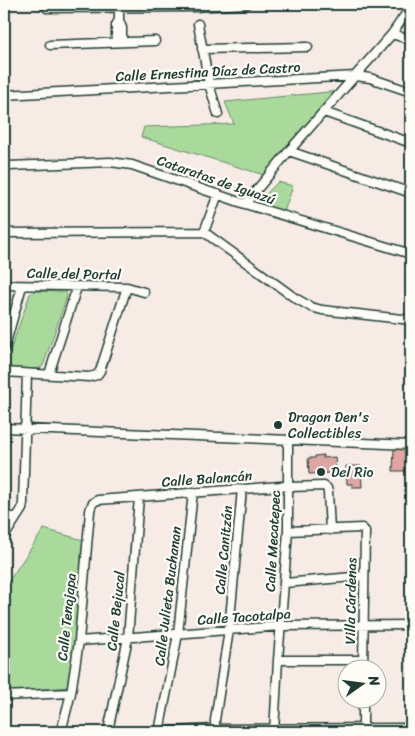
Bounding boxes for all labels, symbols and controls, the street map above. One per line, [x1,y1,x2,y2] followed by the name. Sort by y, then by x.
[115,55,301,89] street label: Calle Ernestina Díaz de Castro
[153,148,279,212] street label: Cataratas de Iguazú
[27,261,122,287] street label: Calle del Portal
[288,405,369,446] place label: Dragon Den's Collectibles
[272,419,284,431] marker: Dragon Den's Collectibles
[331,460,374,485] place label: Del Rio
[161,463,254,495] street label: Calle Balancán
[315,466,327,478] marker: Del Rio
[258,490,288,592] street label: Calle Mecatepec
[208,504,240,596] street label: Calle Canitzán
[147,524,189,667] street label: Calle Julieta Buchanan
[338,557,364,645] street label: Villa Cárdenas
[99,569,133,652] street label: Calle Bejucal
[50,572,84,662] street label: Calle Tenajapa
[197,601,291,633] street label: Calle Tacotalpa
[338,658,388,708] north arrow
[361,672,388,689] text: N

